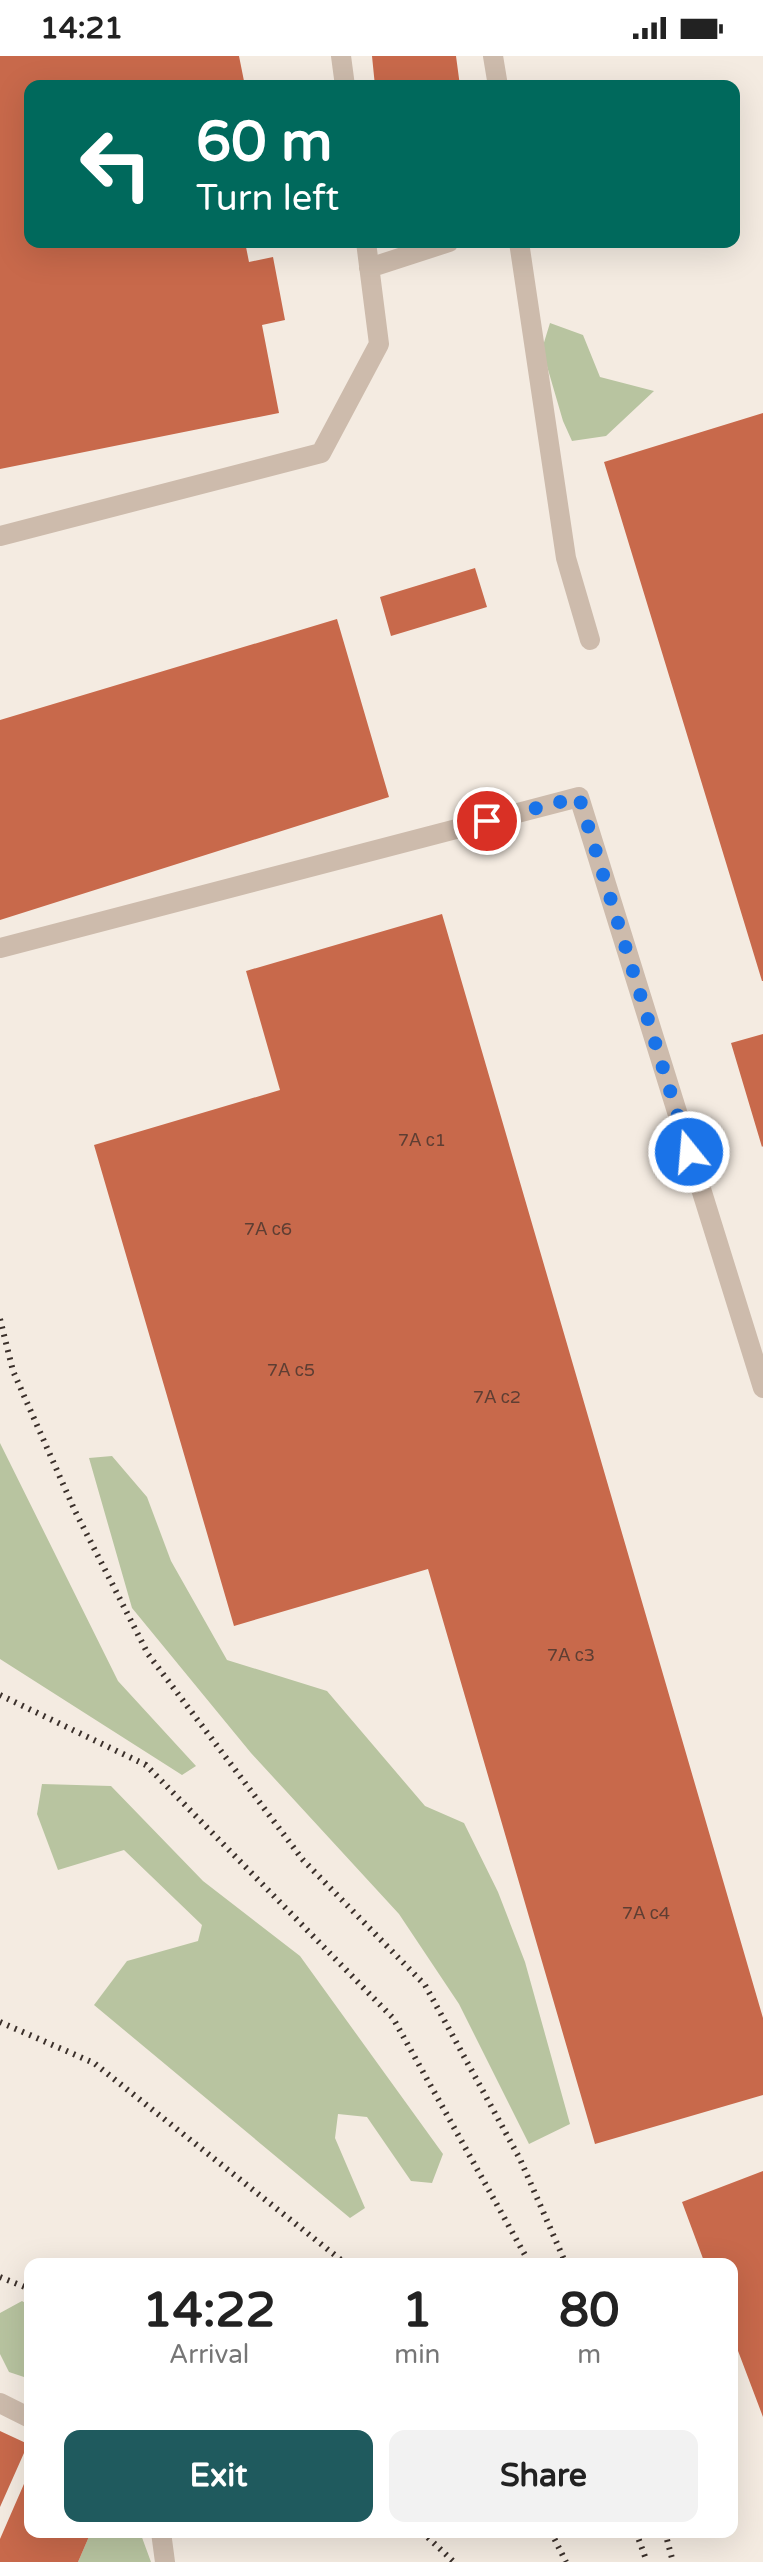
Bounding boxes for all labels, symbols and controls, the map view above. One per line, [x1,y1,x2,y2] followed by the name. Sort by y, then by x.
[40,10,123,47] text: 14:21
[196,109,332,176] text: 60 m
[64,112,168,216] icon: left
[196,177,339,220] text: Turn left
[453,787,521,855] pin
[465,799,509,843] icon: arrive
[647,1110,731,1194] position arrow
[398,1129,446,1151] house number: 7А с1
[244,1218,292,1240] house number: 7А с6
[267,1359,315,1381] house number: 7А с5
[473,1386,521,1408] house number: 7А с2
[547,1644,595,1666] house number: 7А с3
[622,1902,670,1924] house number: 7А с4
[143,2282,276,2340] text: 14:22
[402,2282,432,2340] text: 1
[559,2282,619,2340] text: 80
[169,2339,249,2370] text: Arrival
[394,2339,440,2370] text: min
[577,2339,601,2370] text: m
[64,2430,373,2522] button: Exit
[389,2430,698,2522] button: Share

